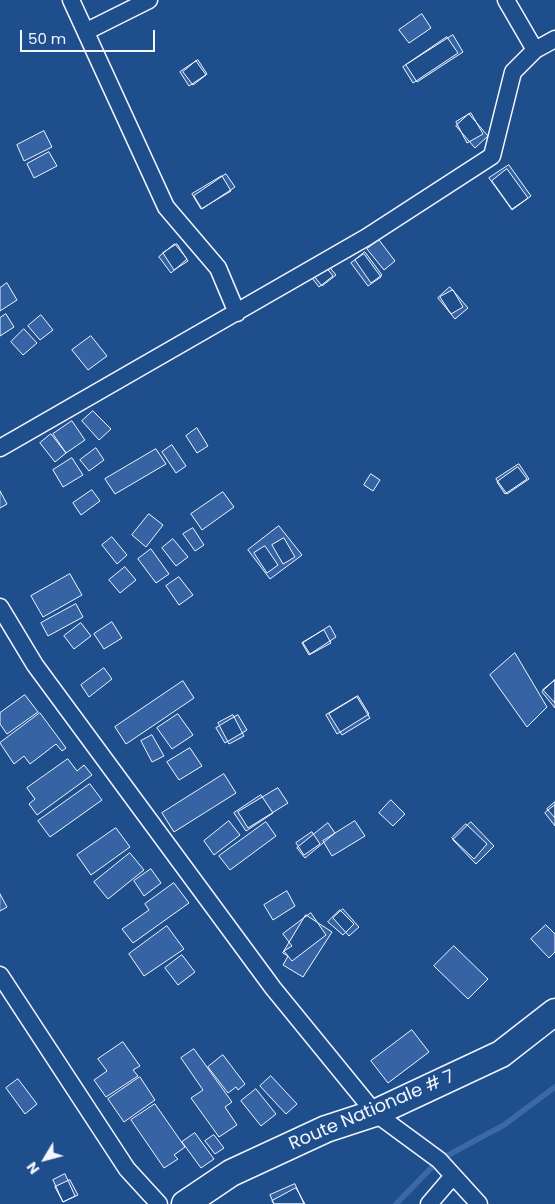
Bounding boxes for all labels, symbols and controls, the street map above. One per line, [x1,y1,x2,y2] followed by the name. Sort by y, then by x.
[22,20,158,52] scale bar
[28,28,66,49] text: 50 m
[286,1066,458,1156] street label: Route Nationale # 7
[20,1134,70,1184] north arrow
[22,1158,44,1178] text: N

